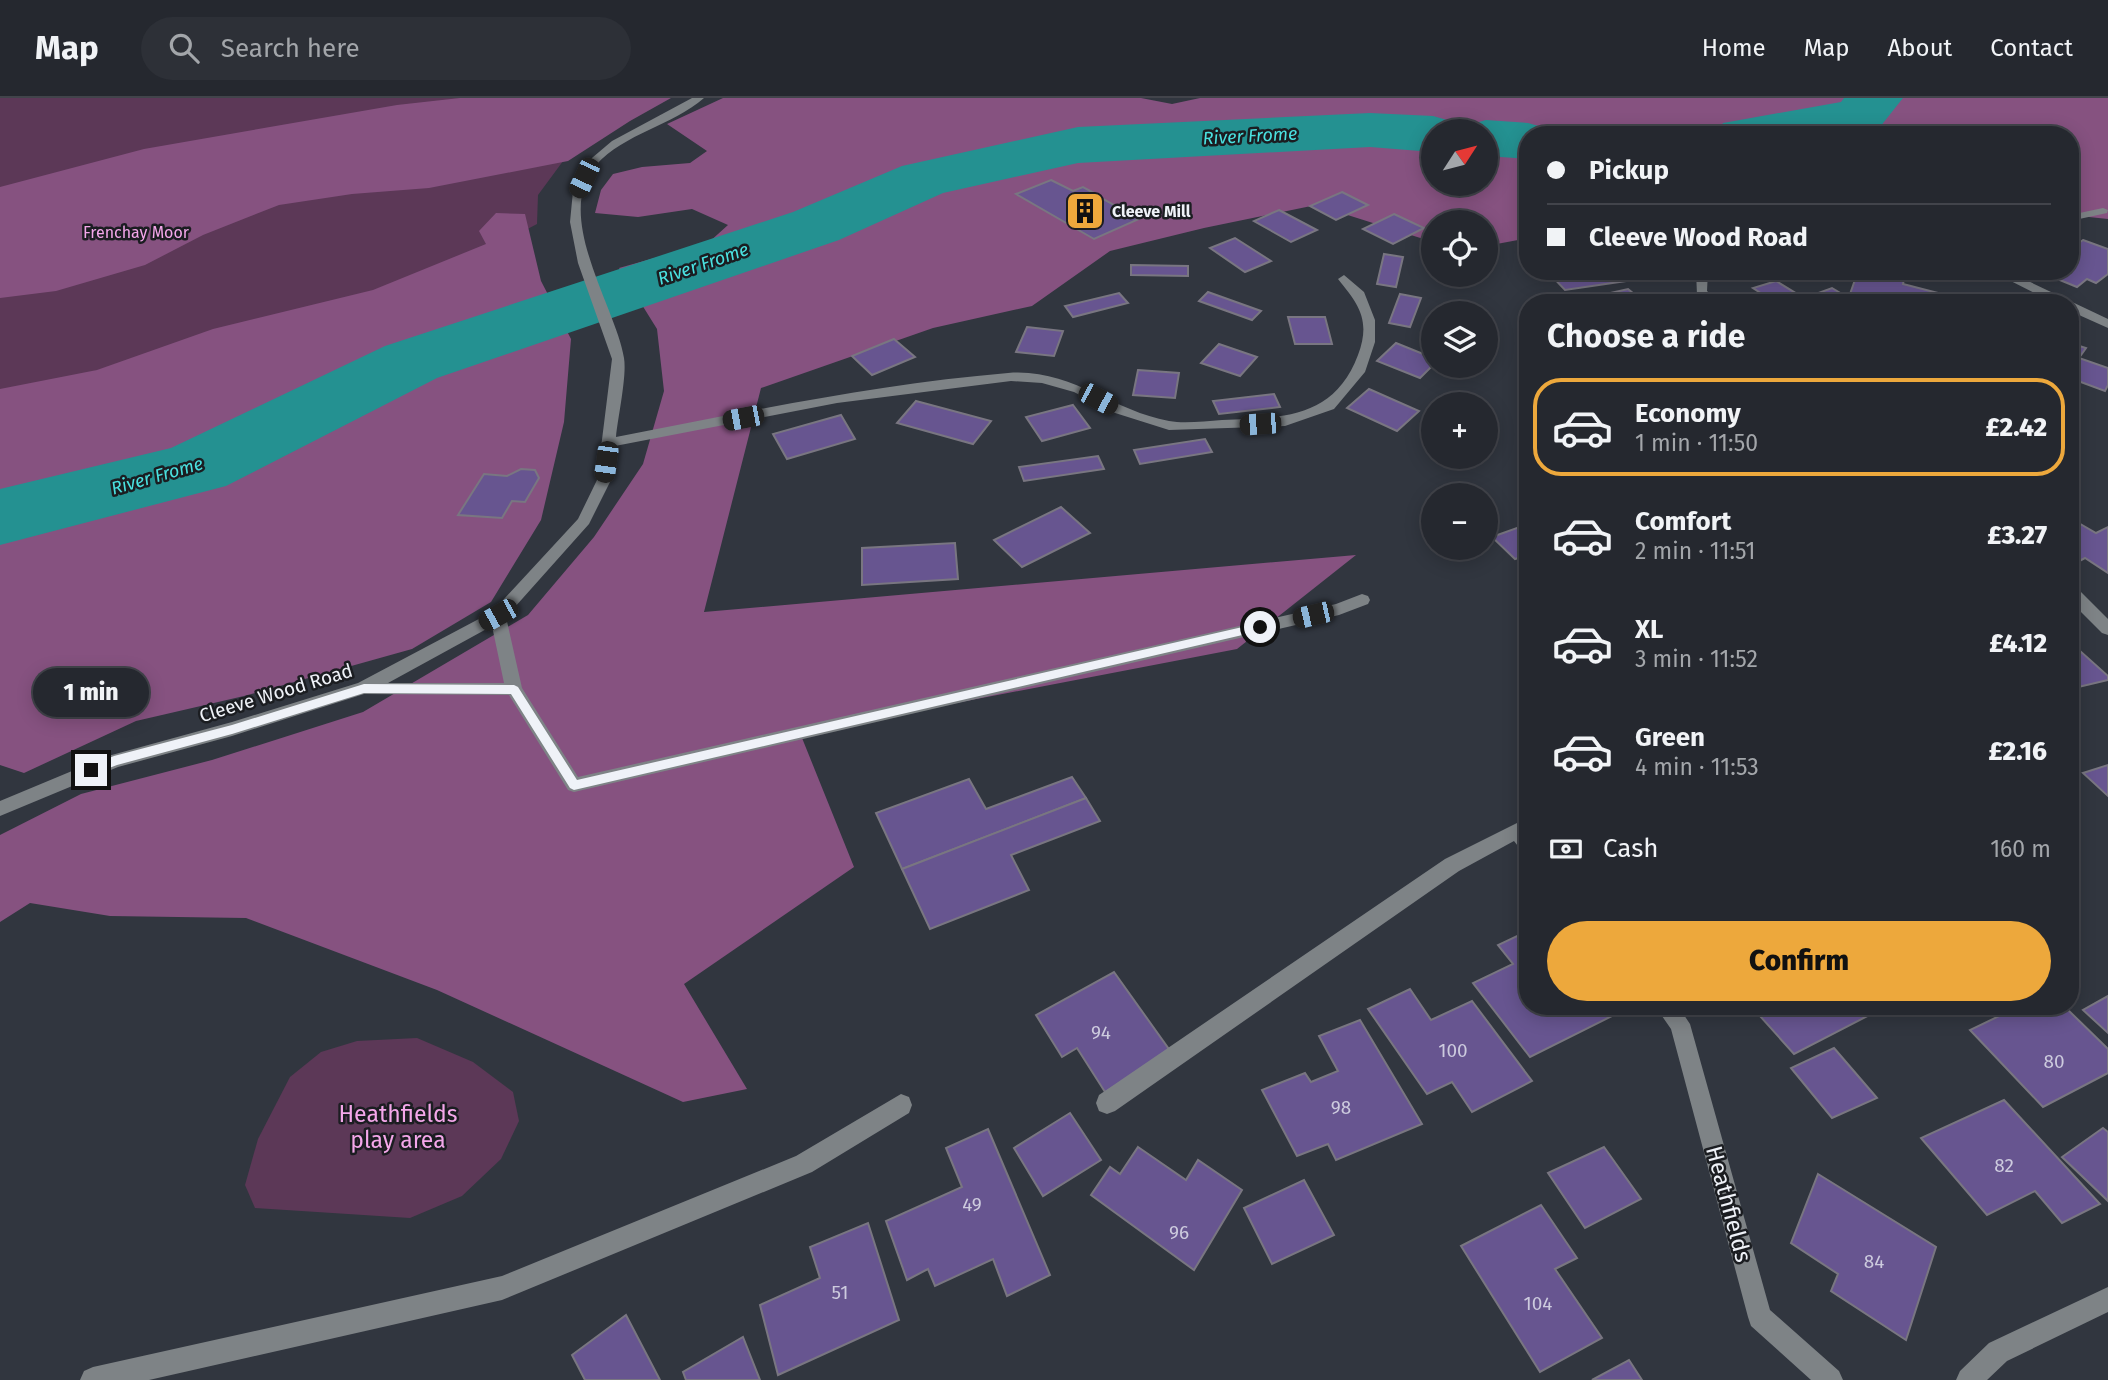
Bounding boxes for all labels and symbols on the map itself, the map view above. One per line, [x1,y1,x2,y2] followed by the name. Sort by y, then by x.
[1421,119,1498,196] north arrow
[1202,123,1298,149] water label: River Frome
[566,155,603,201] car
[1064,190,1106,232] building icon: Cleeve Mill
[1112,202,1191,221] place label: Cleeve Mill
[83,223,190,242] park label: Frenchay Moor
[655,238,751,290] water label: River Frome
[1075,380,1122,418] car
[721,404,766,432] car
[1239,412,1282,436] car
[593,440,620,484] car
[108,452,206,500] water label: River Frome
[475,596,522,634] car
[1291,600,1336,630] car
[1244,611,1276,643] route start
[197,659,355,727] street label: Cleeve Wood Road
[33,668,149,718] callout: 1 min
[75,754,107,786] route end
[1091,1021,1111,1044] house number: 94
[1438,1039,1468,1062] house number: 100
[2043,1050,2065,1073] house number: 80
[1331,1096,1351,1119] house number: 98
[338,1100,458,1154] park label: Heathfields play area
[1700,1143,1758,1265] street label: Heathfields
[1994,1154,2014,1177] house number: 82
[962,1193,982,1216] house number: 49
[1169,1221,1189,1244] house number: 96
[1864,1250,1884,1273] house number: 84
[832,1281,848,1304] house number: 51
[1524,1292,1552,1315] house number: 104

